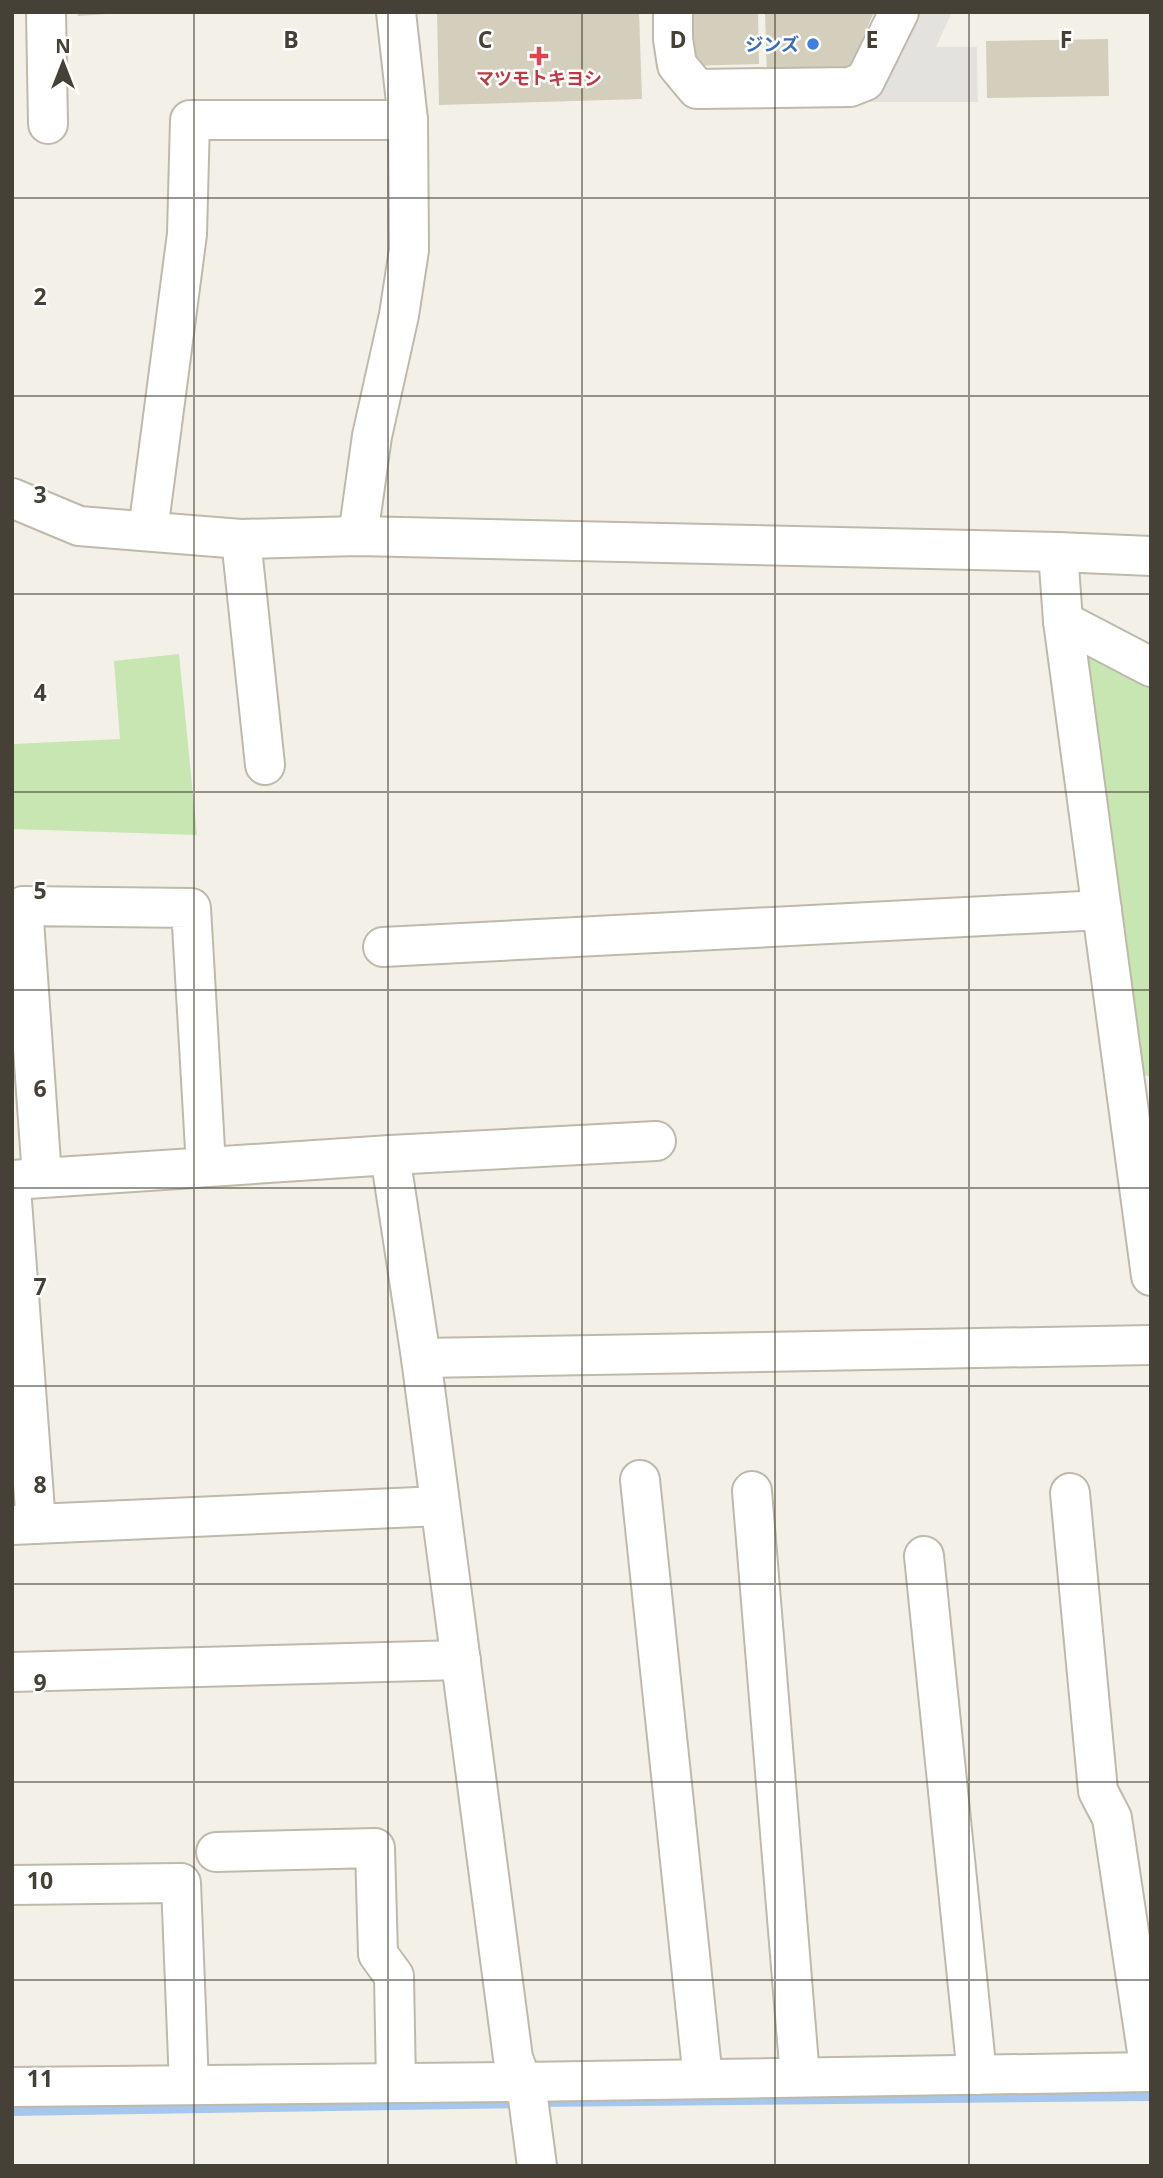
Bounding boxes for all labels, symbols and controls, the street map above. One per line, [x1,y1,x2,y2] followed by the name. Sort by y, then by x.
[283,23,299,55] text: B
[478,23,492,55] text: C
[669,23,687,55] text: D
[866,23,878,55] text: E
[1060,23,1072,55] text: F
[28,28,98,98] north arrow
[745,32,799,56] place label: ジンズ
[55,33,71,59] text: N
[805,36,821,52] marker: ジンズ
[531,48,547,64] marker: マツモトキヨシ
[476,66,602,90] place label: マツモトキヨシ
[33,280,47,312] text: 2
[33,478,47,510] text: 3
[33,676,47,708] text: 4
[33,874,47,906] text: 5
[33,1072,47,1104] text: 6
[33,1270,47,1302] text: 7
[33,1468,47,1500] text: 8
[33,1666,47,1698] text: 9
[27,1864,53,1896] text: 10
[27,2062,53,2094] text: 11

